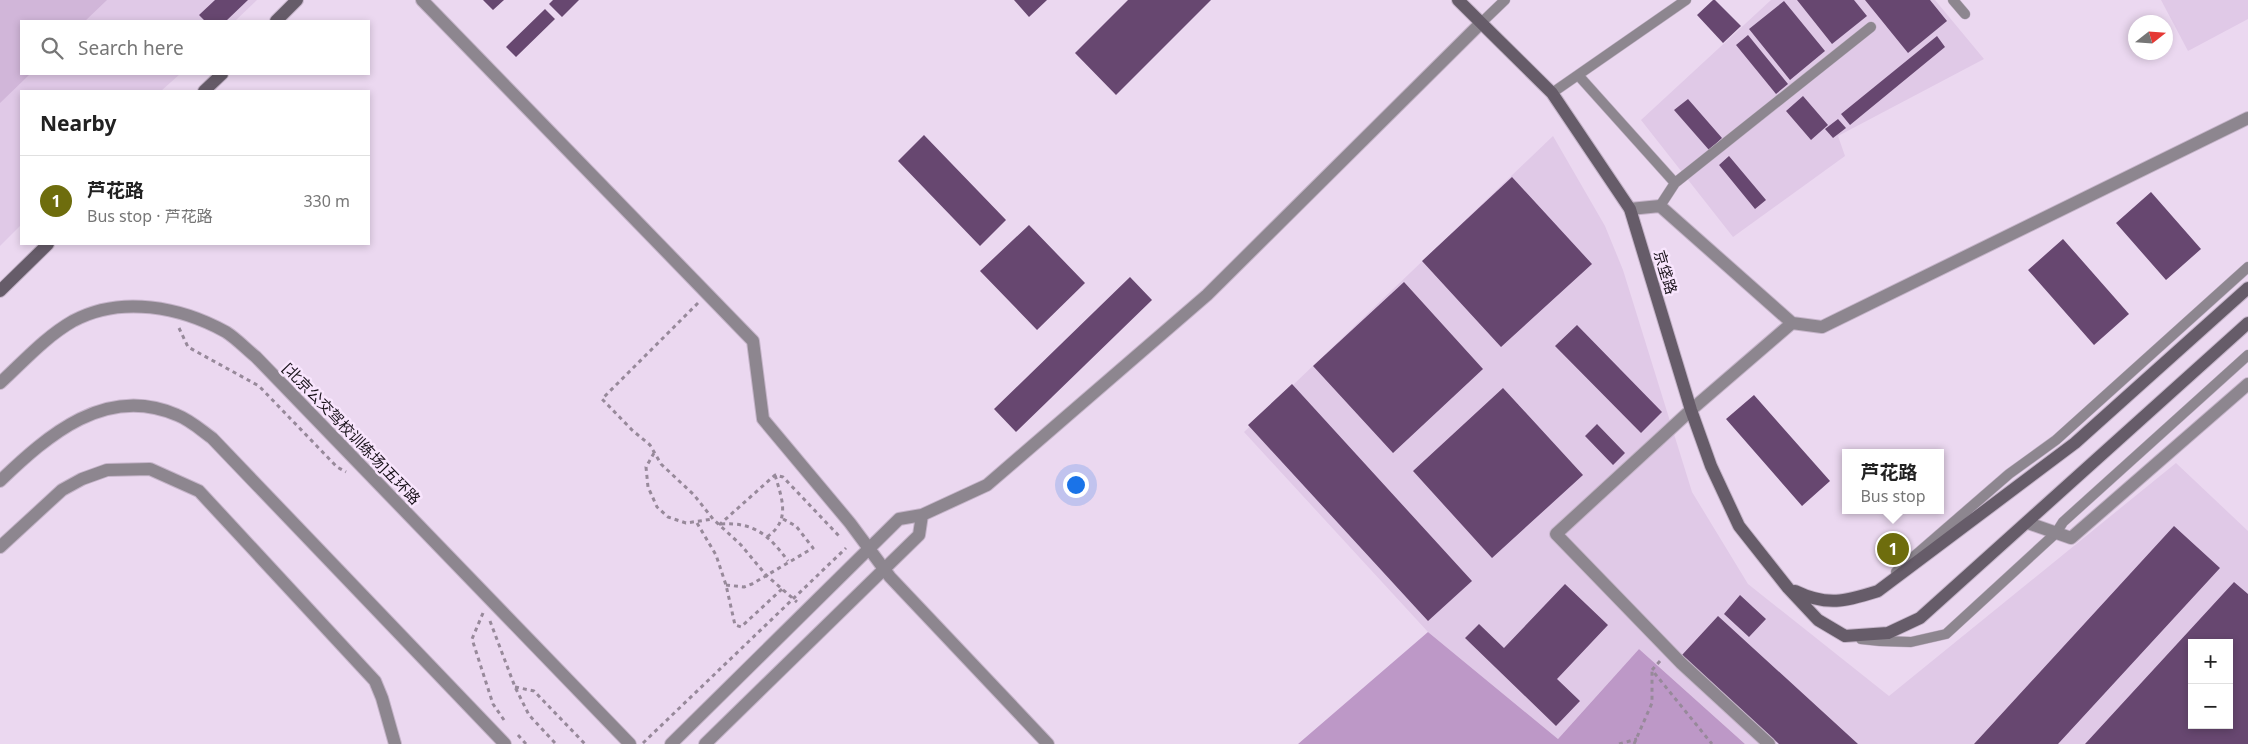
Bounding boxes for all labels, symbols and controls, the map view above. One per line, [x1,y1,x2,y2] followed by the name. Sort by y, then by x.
[2128,15,2173,60] north arrow
[20,20,370,75] search box
[38,34,66,62] icon: search
[78,35,184,61] text: Search here
[40,109,116,137] text: Nearby
[87,177,144,203] text: 芦花路
[51,190,61,212] text: 1
[303,190,350,212] text: 330 m
[87,205,213,227] text: Bus stop · 芦花路
[1650,248,1682,296] street label: 京垡路
[279,358,425,508] street label: [北京公交驾校训练场]五环路
[1842,449,1944,514] popup
[1860,459,1917,485] text: 芦花路
[1063,472,1089,498] your location
[1860,485,1926,507] text: Bus stop
[1877,530,1909,568] pin: 1
[2188,639,2233,729] map controls
[2188,639,2233,684] button: +
[2188,684,2233,729] button: −

